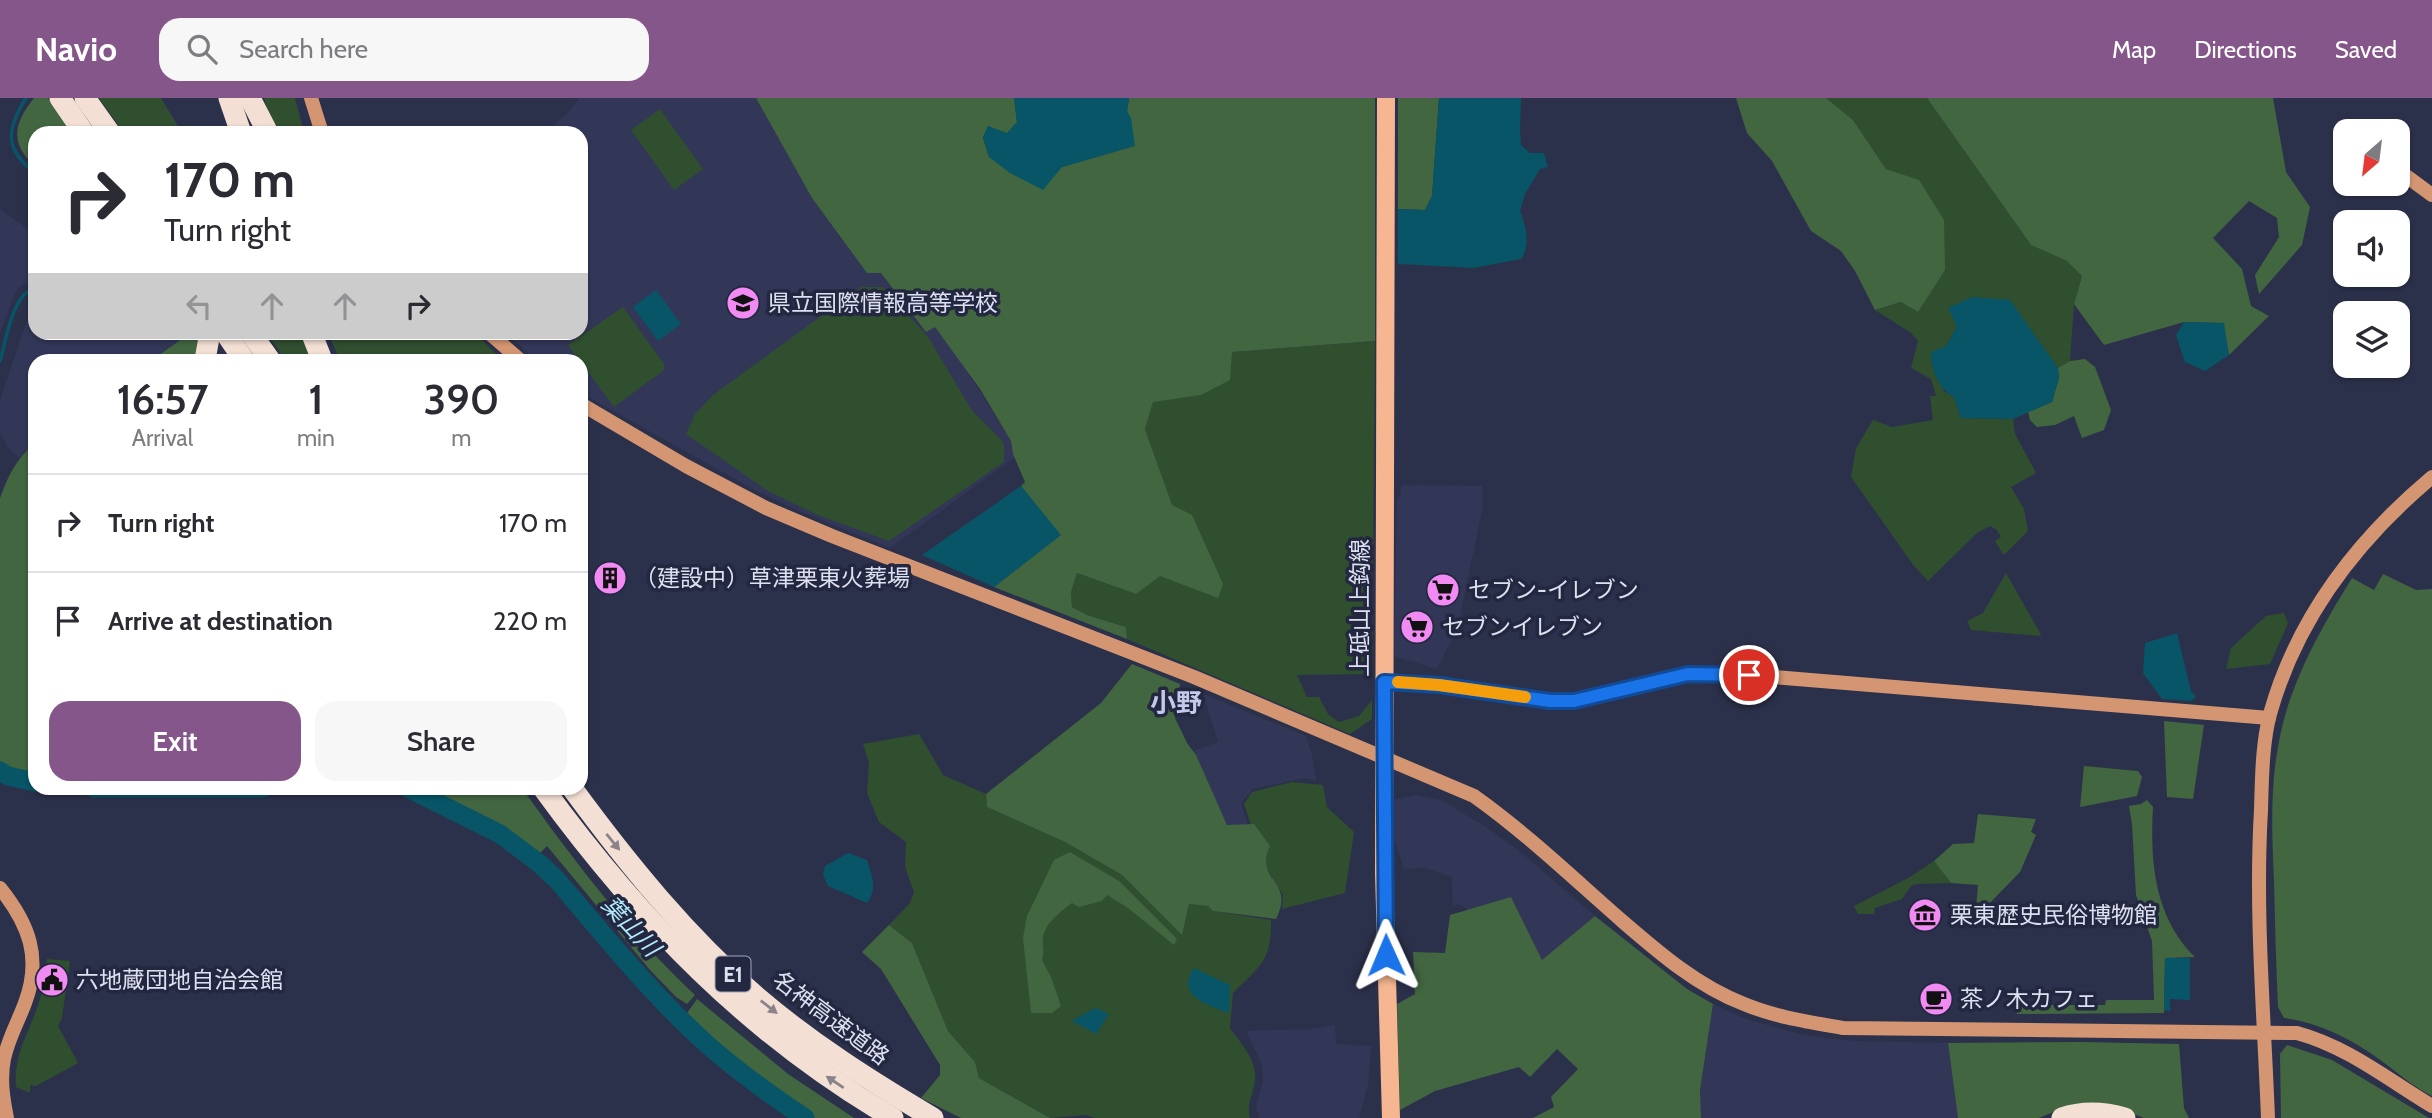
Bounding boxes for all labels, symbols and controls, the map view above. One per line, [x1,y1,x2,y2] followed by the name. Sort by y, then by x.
[159,18,649,81] search box
[35,29,117,69] text: Navio
[183,30,221,68] icon: search
[239,33,368,65] text: Search here
[2112,35,2156,64] text: Map
[2194,35,2297,64] text: Directions
[2335,35,2397,64] text: Saved
[2333,119,2410,196] north arrow
[2333,119,2410,378] map controls
[164,150,295,209] text: 170 m
[49,154,140,245] icon: right
[164,210,291,249] text: Turn right
[2333,210,2410,287] button: sound
[724,284,762,322] school or university icon: 県立国際情報高等学校
[180,287,218,325] icon: left
[253,287,291,325] icon: ahead
[326,287,364,325] icon: ahead
[399,287,437,325] icon: right
[768,289,998,317] place label: 県立国際情報高等学校
[2333,301,2410,378] button: layers
[117,373,208,425] text: 16:57
[308,373,323,425] text: 1
[423,373,499,425] text: 390
[132,424,193,452] text: Arrival
[297,424,335,452] text: min
[451,424,471,452] text: m
[49,504,87,542] icon: right
[108,507,214,539] text: Turn right
[499,507,567,539] text: 170 m
[1346,539,1374,677] street label: 上砥山上鈎線
[591,559,629,597] building icon: （建設中）草津栗東火葬場
[634,564,910,592] place label: （建設中）草津栗東火葬場
[1424,571,1462,609] supermarket icon: セブン-イレブン
[1468,576,1639,604] place label: セブン-イレブン
[49,602,87,640] icon: arrive
[108,605,333,637] text: Arrive at destination
[493,605,567,637] text: 220 m
[1398,608,1436,646] supermarket icon: セブンイレブン
[1442,613,1603,641] place label: セブンイレブン
[1719,645,1779,705] pin
[1730,656,1768,694] icon: arrive
[1150,687,1202,719] district label: 小野
[49,701,301,781] button: Exit
[315,701,567,781] button: Share
[606,832,621,850] one-way arrow
[596,890,668,964] water label: 葉山川
[1906,896,1944,934] museum icon: 栗東歴史民俗博物館
[1950,901,2157,929] place label: 栗東歴史民俗博物館
[1349,918,1423,992] position arrow
[716,956,750,992] road number: E1
[33,961,71,999] public building icon: 六地蔵団地自治会館
[767,965,895,1071] street label: 名神高速道路
[76,966,283,994] place label: 六地蔵団地自治会館
[1917,980,1955,1018] cafe icon: 茶ノ木カフェ
[1960,985,2098,1013] place label: 茶ノ木カフェ
[760,999,778,1014] one-way arrow
[826,1076,845,1089] one-way arrow

